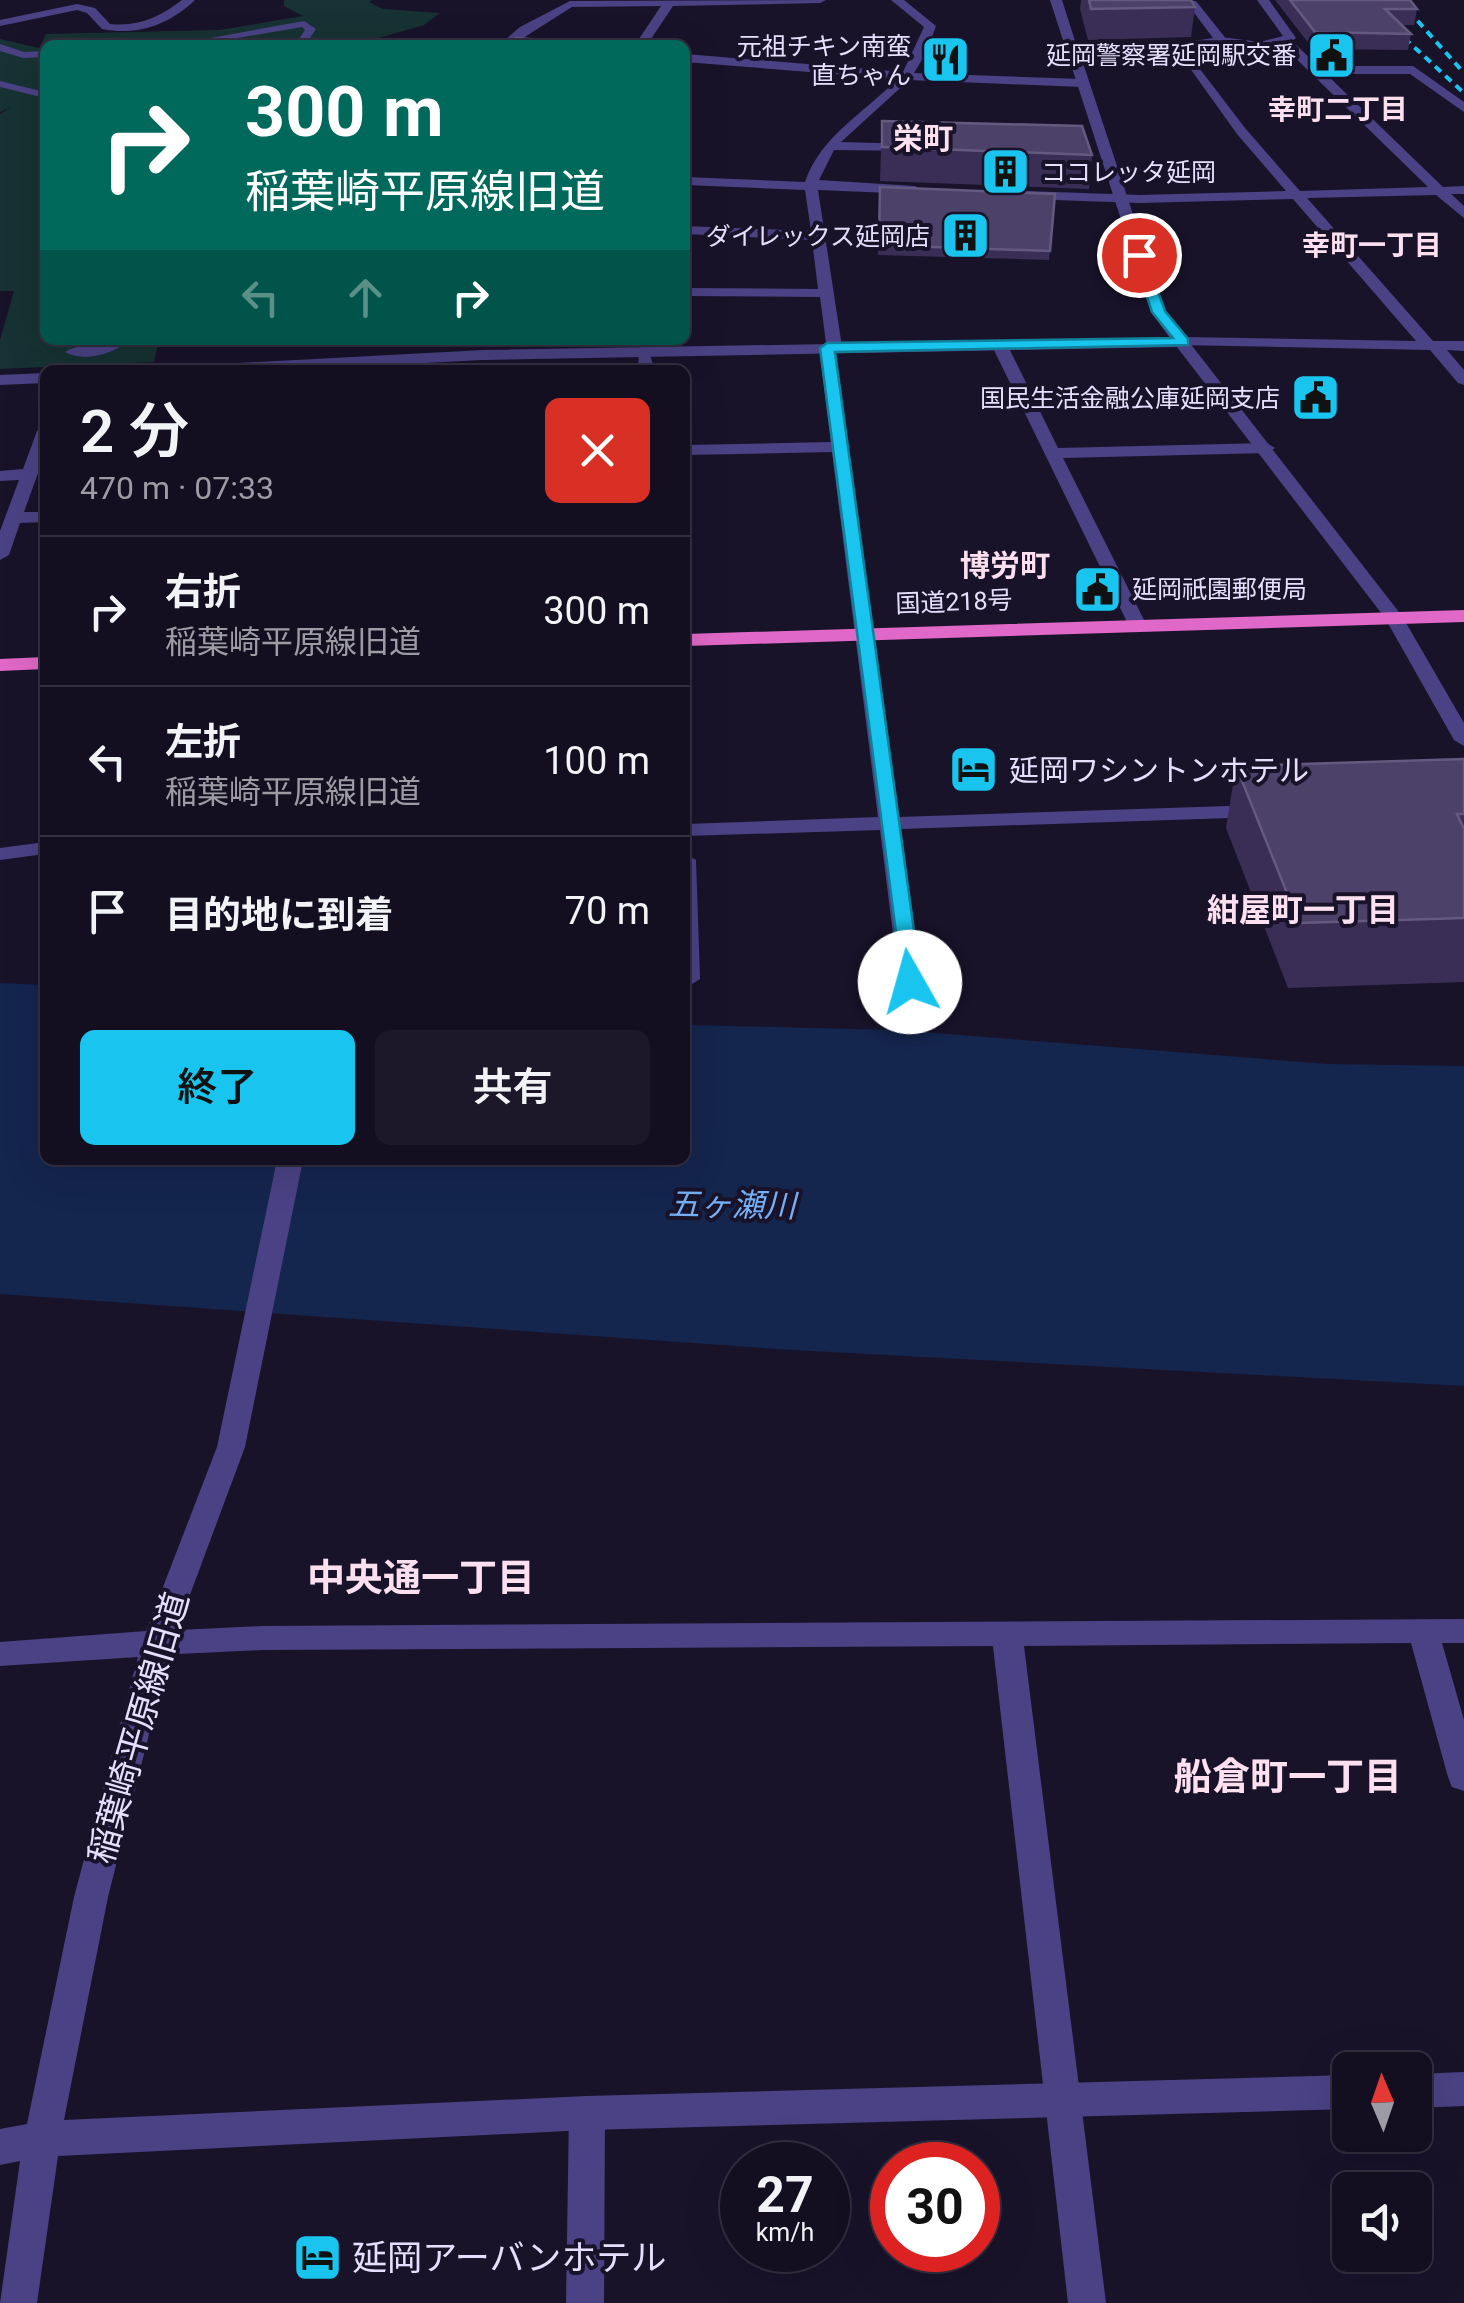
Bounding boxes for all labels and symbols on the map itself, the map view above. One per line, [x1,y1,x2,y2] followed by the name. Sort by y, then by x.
[1305,29,1357,81] public building icon: 延岡警察署延岡駅交番
[737,32,911,90] place label: 元祖チキン南蛮 直ちゃん
[920,34,972,86] restaurant icon: 元祖チキン南蛮 直ちゃん
[1046,41,1296,70] place label: 延岡警察署延岡駅交番
[1268,93,1408,126] district label: 幸町二丁目
[893,121,953,156] district label: 栄町
[980,146,1032,198] building icon: ココレッタ延岡
[1041,158,1216,187] place label: ココレッタ延岡
[939,210,991,262] building icon: ダイレックス延岡店
[1097,213,1182,298] pin
[706,222,930,251] place label: ダイレックス延岡店
[1302,229,1442,262] district label: 幸町一丁目
[1289,372,1341,424] public building icon: 国民生活金融公庫延岡支店
[980,384,1280,413] place label: 国民生活金融公庫延岡支店
[960,548,1050,583] district label: 博労町
[1071,563,1123,615] public building icon: 延岡祇園郵便局
[1132,575,1307,604] place label: 延岡祇園郵便局
[895,585,1013,619] street label: 国道218号
[948,744,1000,796] hotel icon: 延岡ワシントンホテル
[1009,753,1309,788] place label: 延岡ワシントンホテル
[1207,891,1399,929] district label: 紺屋町一丁目
[858,930,962,1034] position arrow
[668,1185,799,1225] water label: 五ヶ瀬川
[307,1556,535,1600] district label: 中央通一丁目
[81,1588,197,1868] street label: 稲葉崎平原線旧道
[1174,1755,1402,1799] district label: 船倉町一丁目
[1332,2052,1432,2152] north arrow
[870,2142,1000,2272] speed limit sign: 30
[291,2232,343,2284] hotel icon: 延岡アーバンホテル
[352,2238,666,2279] place label: 延岡アーバンホテル

